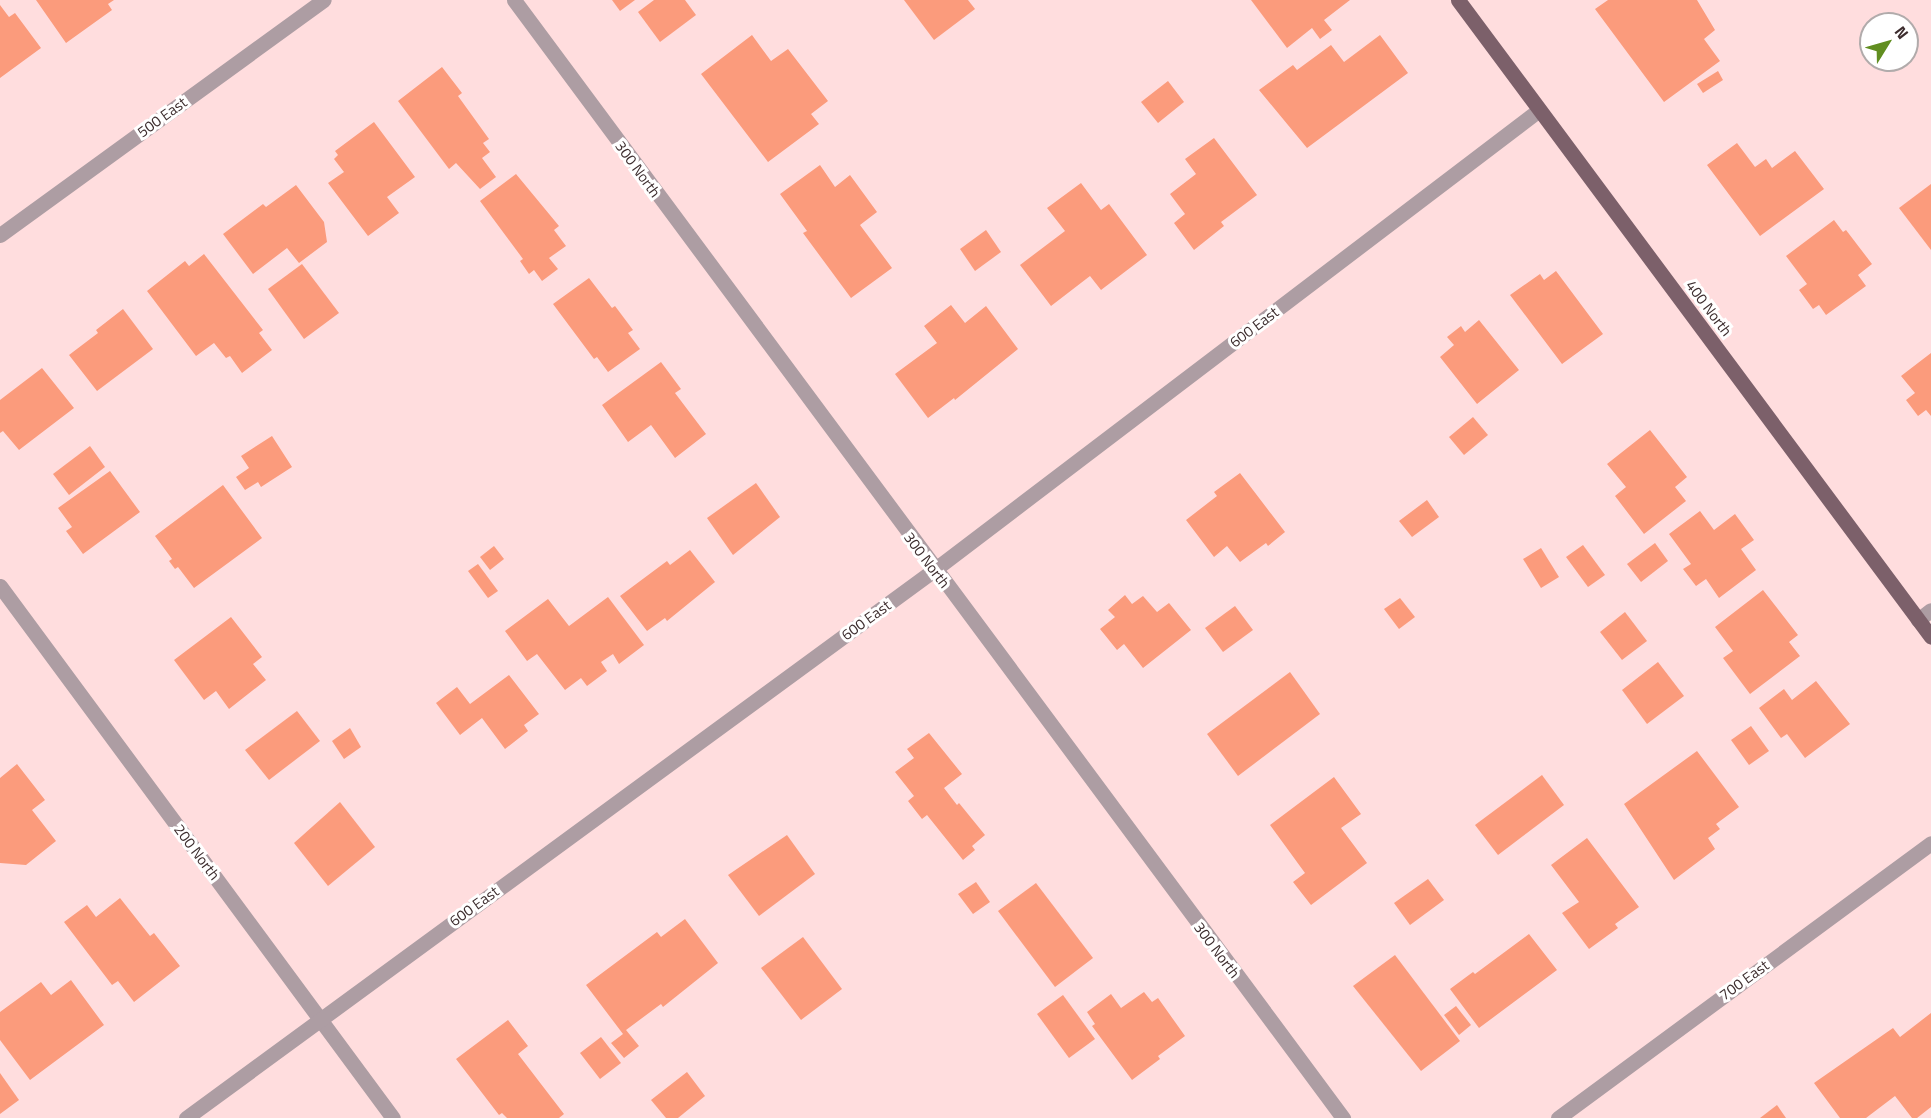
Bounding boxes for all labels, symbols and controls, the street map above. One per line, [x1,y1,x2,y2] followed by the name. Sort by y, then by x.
[1859,12,1919,72] north arrow
[1889,21,1915,44] text: N
[134,93,190,141] street label: 500 East
[612,137,664,201] street label: 300 North
[1682,277,1736,339] street label: 400 North
[1226,303,1282,351] street label: 600 East
[900,529,954,591] street label: 300 North
[838,596,894,644] street label: 600 East
[170,821,224,883] street label: 200 North
[446,882,502,930] street label: 600 East
[1190,919,1244,981] street label: 300 North
[1716,956,1772,1004] street label: 700 East

